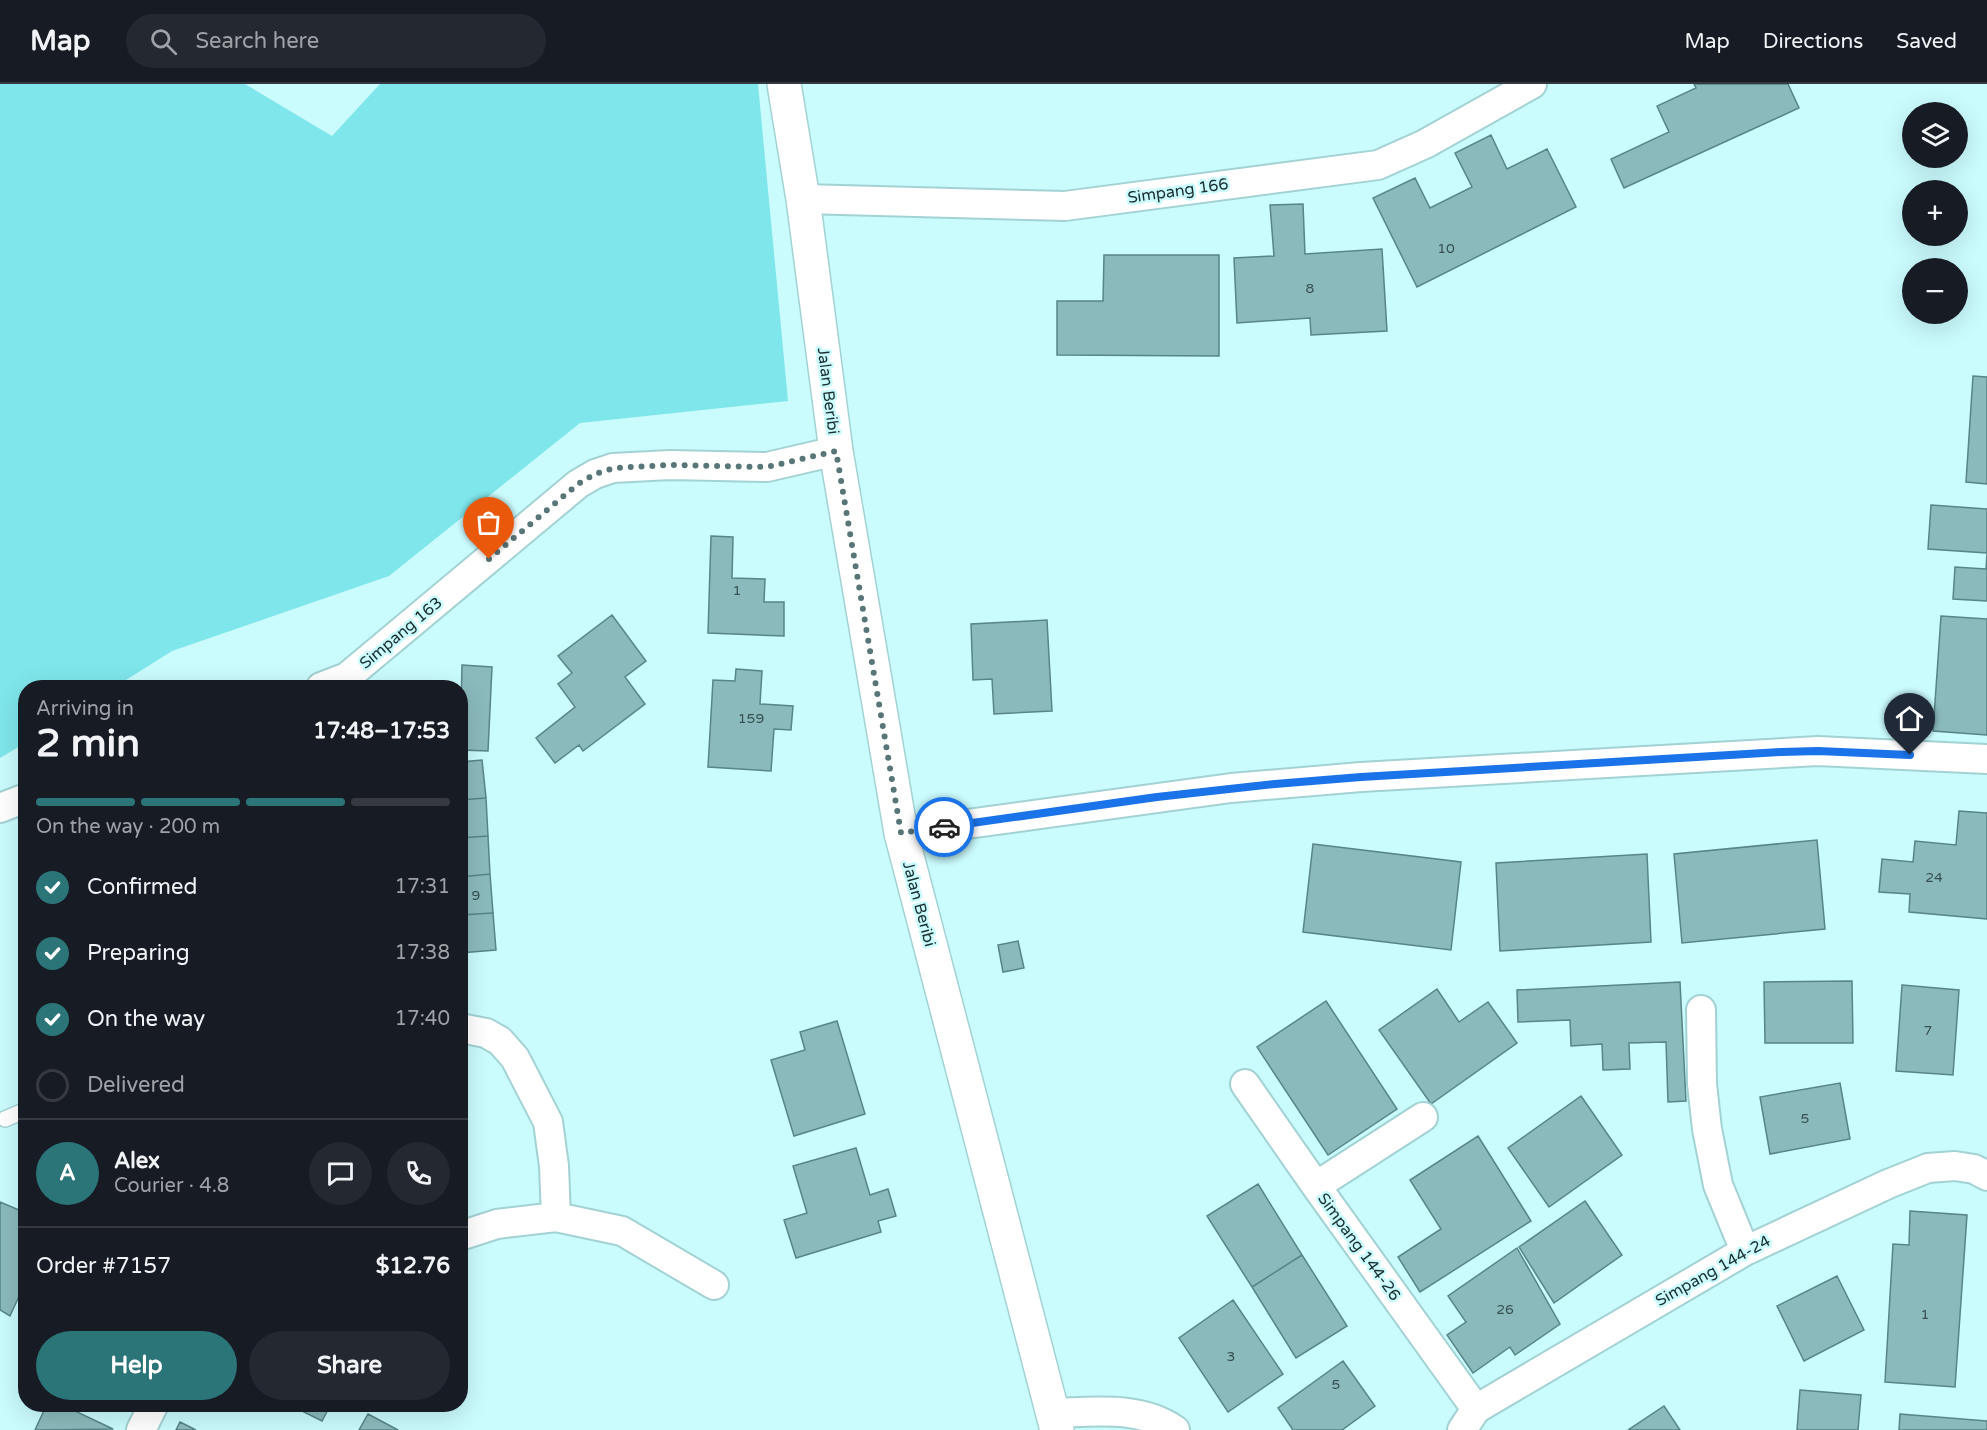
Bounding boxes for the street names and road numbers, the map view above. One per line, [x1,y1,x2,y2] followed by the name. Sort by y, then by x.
[1126,174,1230,208] street label: Simpang 166
[813,346,843,436] street label: Jalan Beribi
[356,593,446,673] street label: Simpang 163
[898,859,940,949] street label: Jalan Beribi
[1313,1189,1405,1305] street label: Simpang 144-26
[1652,1231,1774,1311] street label: Simpang 144-24

